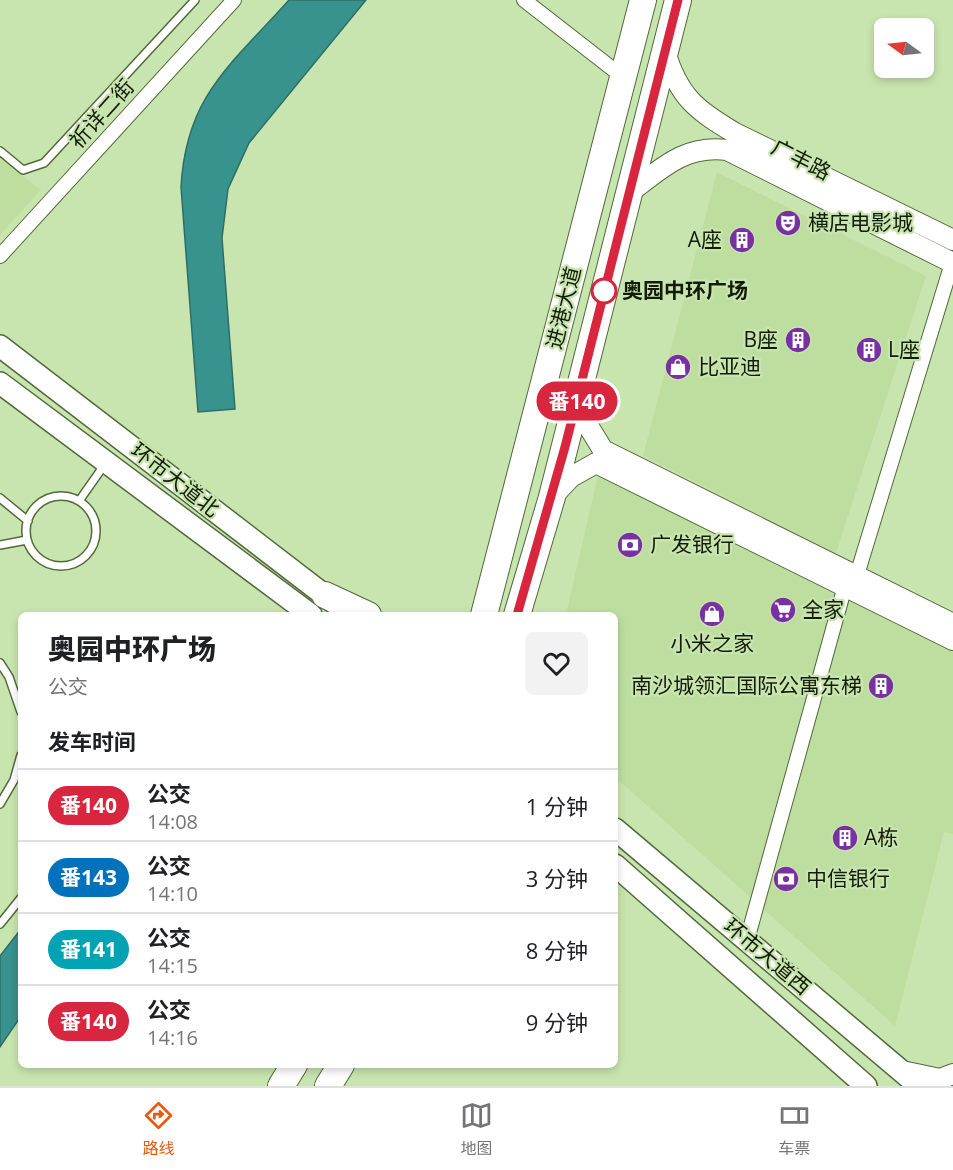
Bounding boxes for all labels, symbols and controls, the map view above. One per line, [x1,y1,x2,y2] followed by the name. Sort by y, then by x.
[874,18,934,78] north arrow
[874,18,934,78] map controls
[63,73,140,154] street label: 祈详二街
[767,132,836,186] street label: 广丰路
[773,208,803,238] theatre icon: 横店电影城
[808,208,913,236] place label: 横店电影城
[688,225,722,253] place label: A座
[727,225,757,255] building icon: A座
[539,264,587,352] street label: 进港大道
[622,276,748,304] place label: 奥园中环广场
[591,278,617,304] marker: 奥园中环广场
[743,325,778,353] place label: B座
[783,325,813,355] building icon: B座
[854,335,884,365] building icon: L座
[888,335,920,363] place label: L座
[663,352,693,382] shop icon: 比亚迪
[698,352,761,380] place label: 比亚迪
[535,382,619,420] line badge: 番140
[548,387,606,415] text: 番140
[126,436,226,523] street label: 环市大道北
[615,530,645,560] bank icon: 广发银行
[650,530,734,558] place label: 广发银行
[768,595,798,625] supermarket icon: 全家
[802,595,844,623] place label: 全家
[697,599,727,629] shop icon: 小米之家
[48,629,216,667] text: 奥园中环广场
[670,629,754,657] place label: 小米之家
[525,632,588,695] button: heart
[631,671,862,699] place label: 南沙城领汇国际公寓东梯
[866,671,896,701] building icon: 南沙城领汇国际公寓东梯
[48,673,88,700] text: 公交
[48,726,136,756] text: 发车时间
[147,778,191,808] text: 公交
[60,791,117,819] text: 番140
[526,791,588,821] text: 1 分钟
[147,808,198,835] text: 14:08
[830,823,860,853] building icon: A栋
[864,823,898,851] place label: A栋
[147,850,191,880] text: 公交
[60,863,117,891] text: 番143
[526,863,588,893] text: 3 分钟
[771,864,801,894] bank icon: 中信银行
[806,864,890,892] place label: 中信银行
[147,880,198,907] text: 14:10
[718,912,817,1001] street label: 环市大道西
[147,922,191,952] text: 公交
[60,935,117,963] text: 番141
[526,935,588,965] text: 8 分钟
[147,952,198,979] text: 14:15
[147,994,191,1024] text: 公交
[60,1007,117,1035] text: 番140
[526,1007,588,1037] text: 9 分钟
[147,1024,198,1051] text: 14:16
[142,1099,175,1159] tab: 路线
[460,1099,493,1159] tab: 地图
[778,1099,811,1159] tab: 车票

